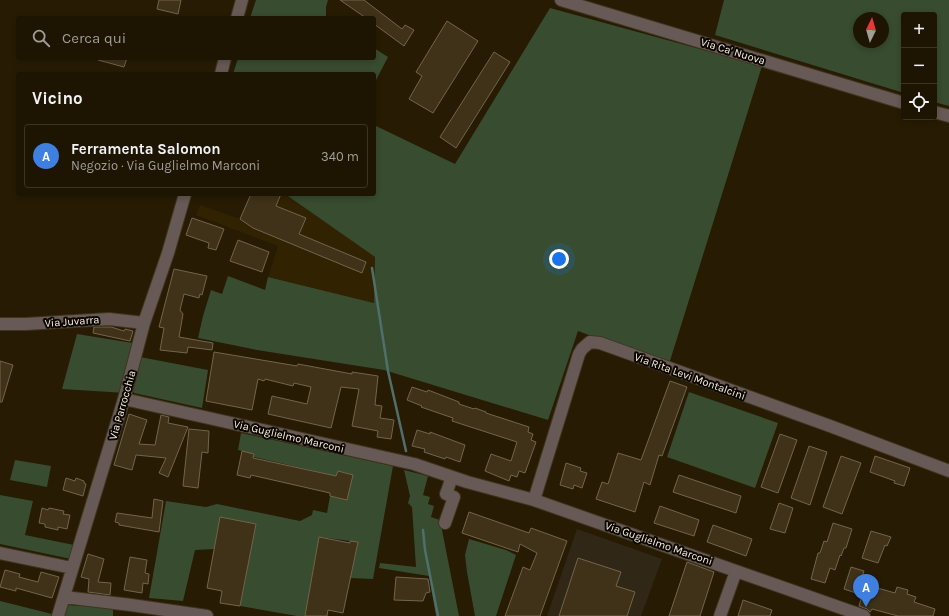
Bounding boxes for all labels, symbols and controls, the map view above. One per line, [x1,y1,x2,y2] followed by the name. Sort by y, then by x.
[853,12,889,48] north arrow
[901,12,937,120] map controls
[901,12,937,48] button: +
[16,16,376,60] search box
[30,27,52,49] icon: search
[62,29,126,47] text: Cerca qui
[699,35,767,67] street label: Via Ca' Nuova
[901,48,937,84] button: −
[901,84,937,120] button: locate
[32,88,83,108] text: Vicino
[71,140,221,158] text: Ferramenta Salomon
[42,149,50,164] text: A
[321,149,359,164] text: 340 m
[71,158,260,173] text: Negozio · Via Guglielmo Marconi
[549,249,569,269] your location
[44,313,100,330] street label: Via Juvarra
[633,350,747,403] street label: Via Rita Levi Montalcini
[106,369,139,441] street label: Via Parrocchia
[232,417,345,456] street label: Via Guglielmo Marconi
[603,519,714,568] street label: Via Guglielmo Marconi
[853,574,879,607] pin: A

